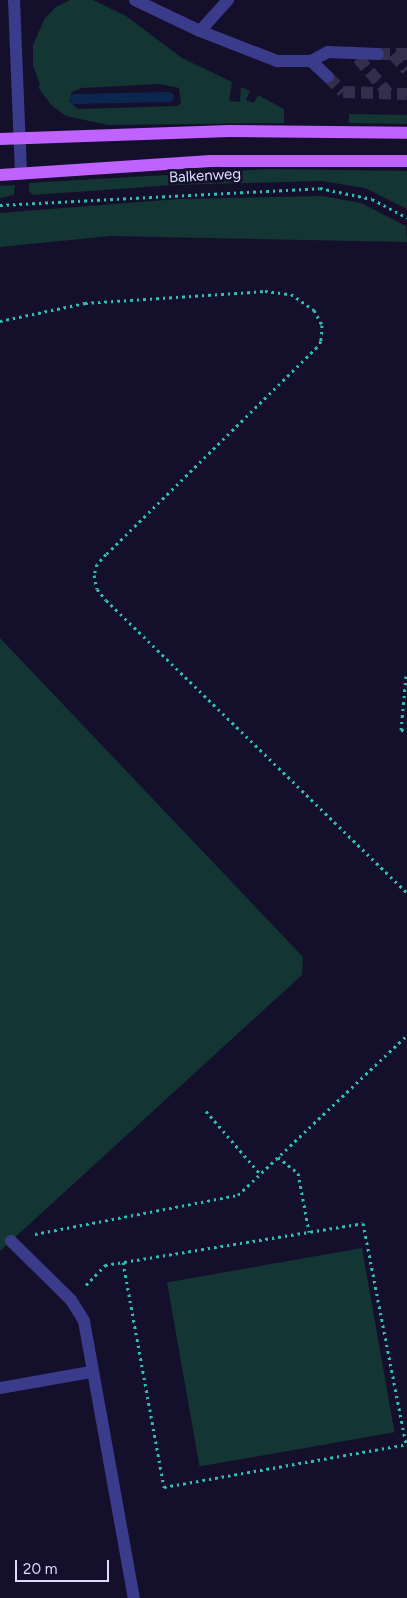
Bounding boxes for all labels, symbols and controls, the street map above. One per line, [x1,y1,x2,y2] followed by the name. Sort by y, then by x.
[168,165,242,187] street label: Balkenweg
[18,1550,111,1582] scale bar
[23,1560,57,1578] text: 20 m

